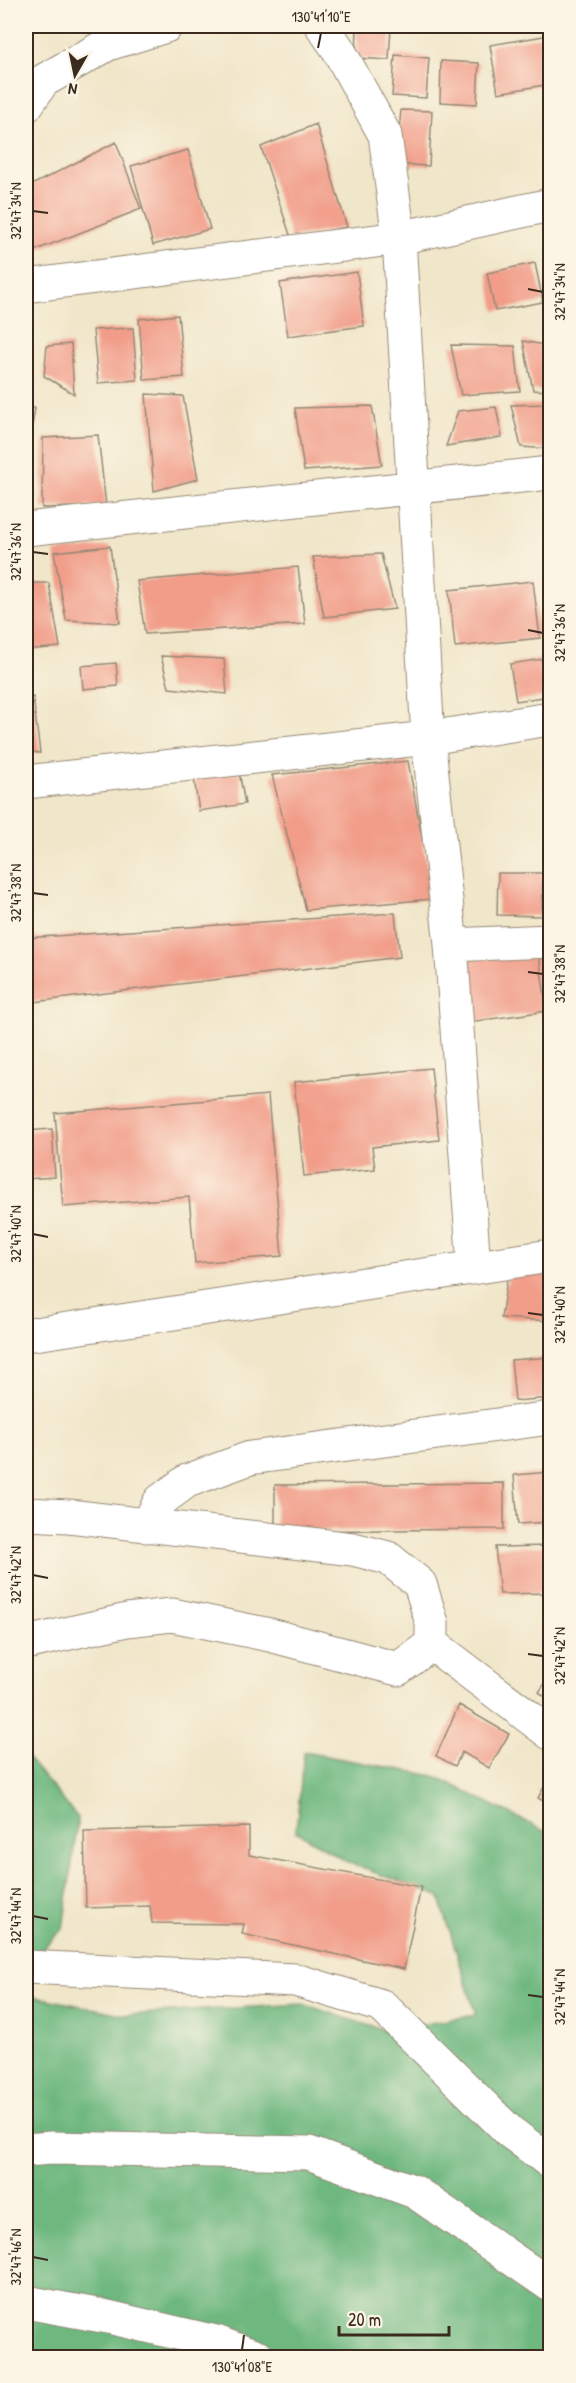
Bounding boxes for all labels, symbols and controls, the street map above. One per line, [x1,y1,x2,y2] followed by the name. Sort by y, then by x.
[291,6,351,27] text: 130°41'10"E
[45,45,105,105] north arrow
[66,78,79,101] text: N
[5,182,26,240] text: 32°47'34"N
[549,263,570,321] text: 32°47'34"N
[5,523,26,581] text: 32°47'36"N
[549,604,570,662] text: 32°47'36"N
[5,864,26,922] text: 32°47'38"N
[549,945,570,1003] text: 32°47'38"N
[5,1205,26,1263] text: 32°47'40"N
[549,1286,570,1344] text: 32°47'40"N
[5,1546,26,1604] text: 32°47'42"N
[549,1627,570,1685] text: 32°47'42"N
[5,1888,26,1944] text: 32°47'44"N
[549,1969,570,2025] text: 32°47'44"N
[5,2229,26,2285] text: 32°47'46"N
[339,2299,448,2337] scale bar
[348,2307,381,2332] text: 20 m
[212,2356,273,2377] text: 130°41'08"E

